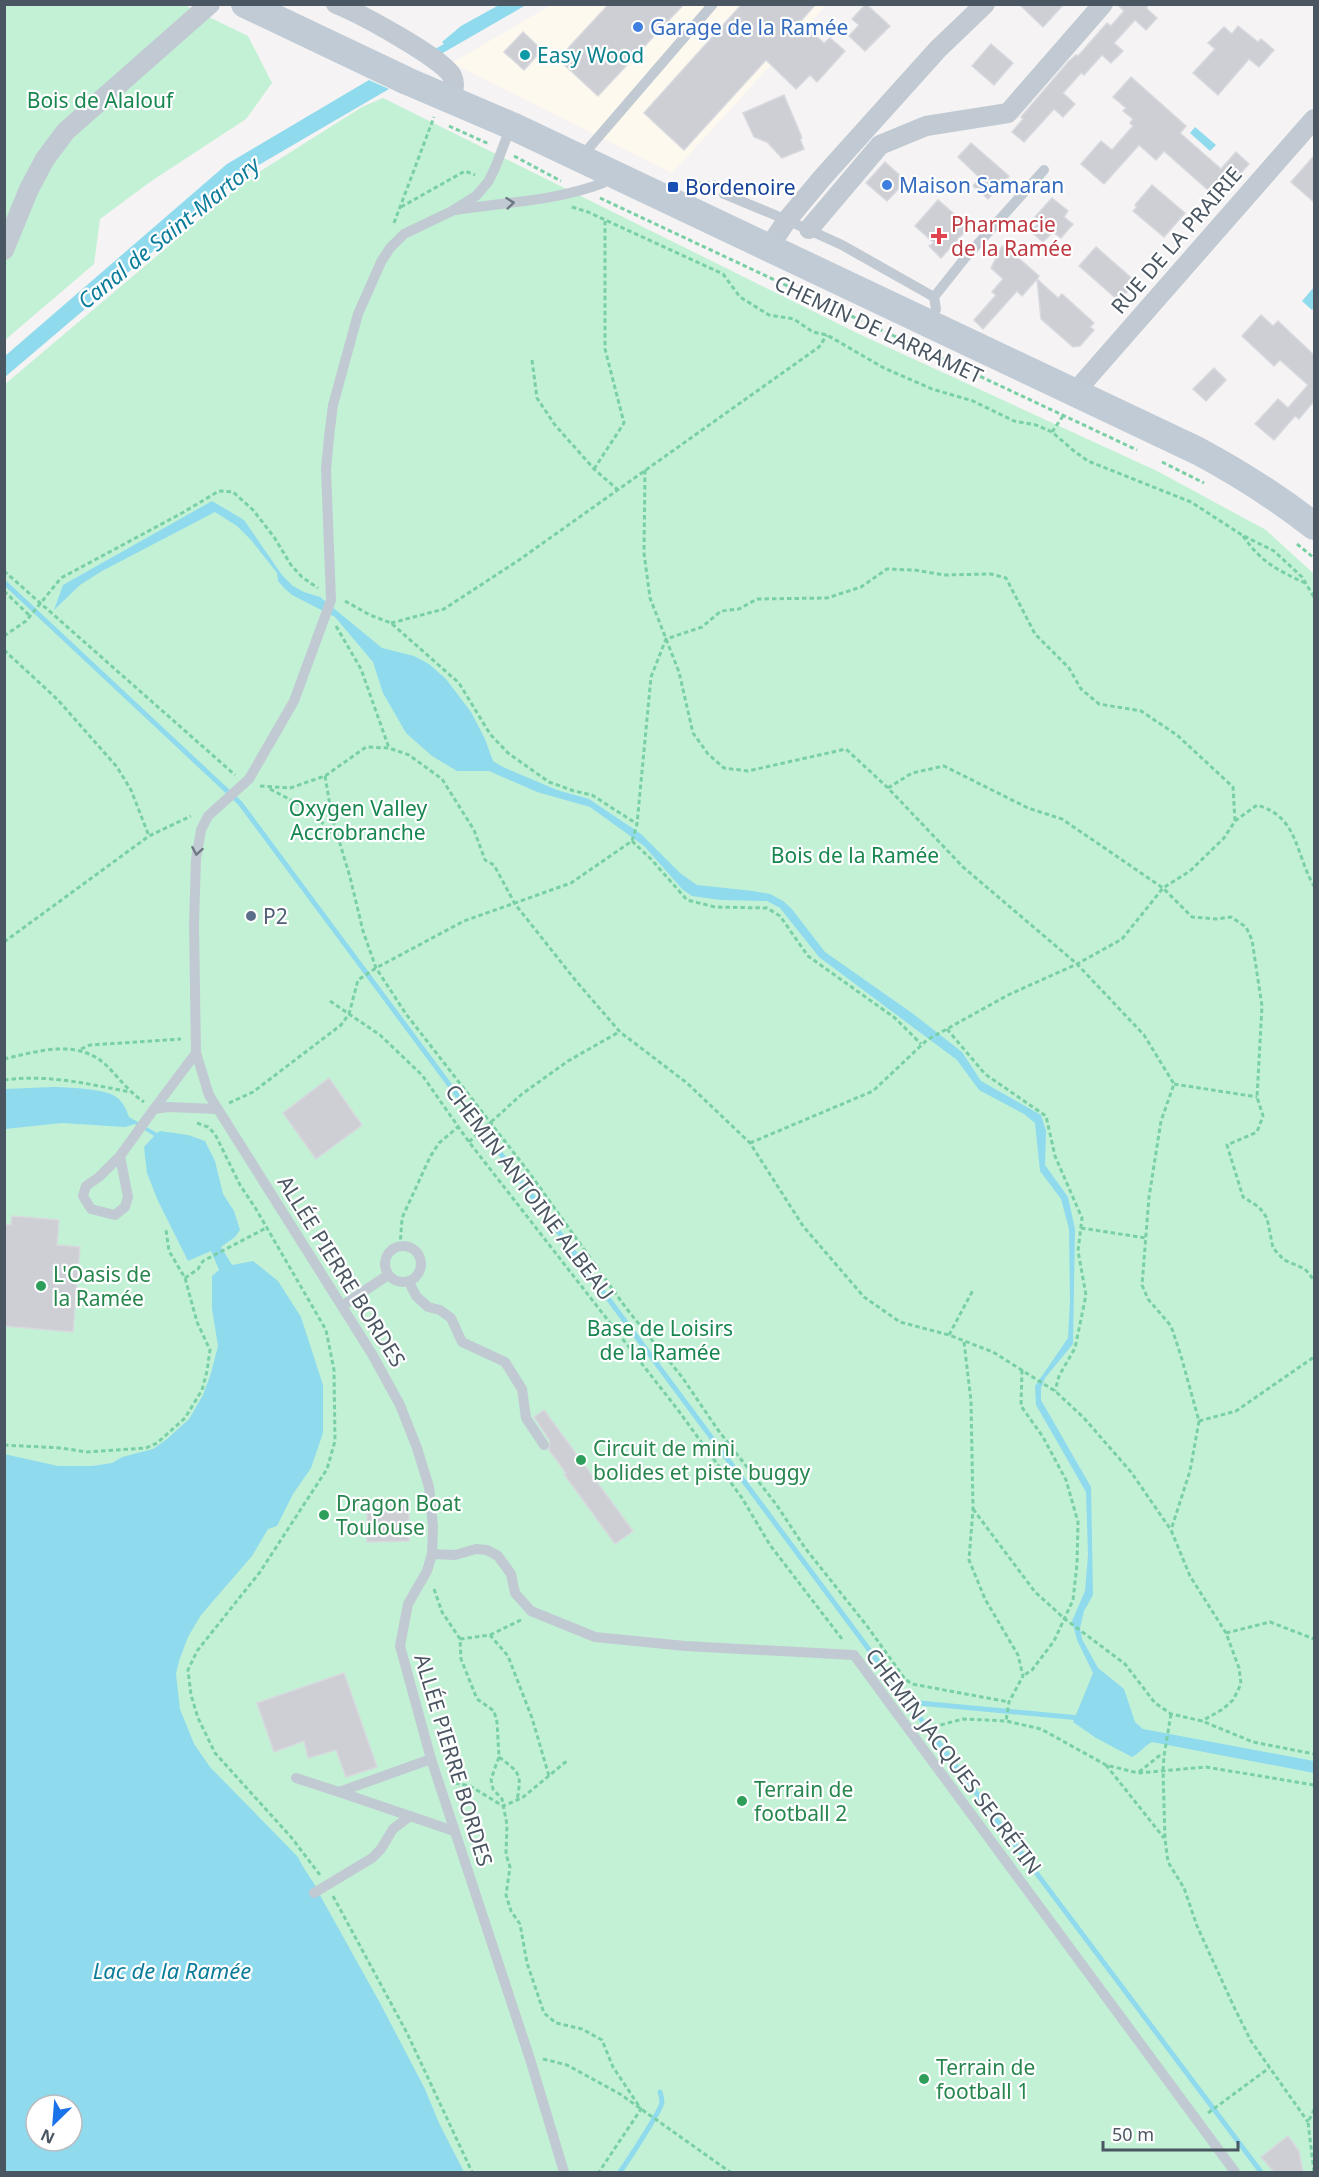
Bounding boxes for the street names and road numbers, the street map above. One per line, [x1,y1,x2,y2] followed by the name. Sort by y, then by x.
[1104,161,1248,319] street label: RUE DE LA PRAIRIE
[770,268,988,390] street label: CHEMIN DE LARRAMET
[439,1078,621,1306] street label: CHEMIN ANTOINE ALBEAU
[272,1170,412,1372] street label: ALLÉE PIERRE BORDES
[860,1642,1048,1880] street label: CHEMIN JACQUES SECRÉTIN
[408,1650,500,1870] street label: ALLÉE PIERRE BORDES

